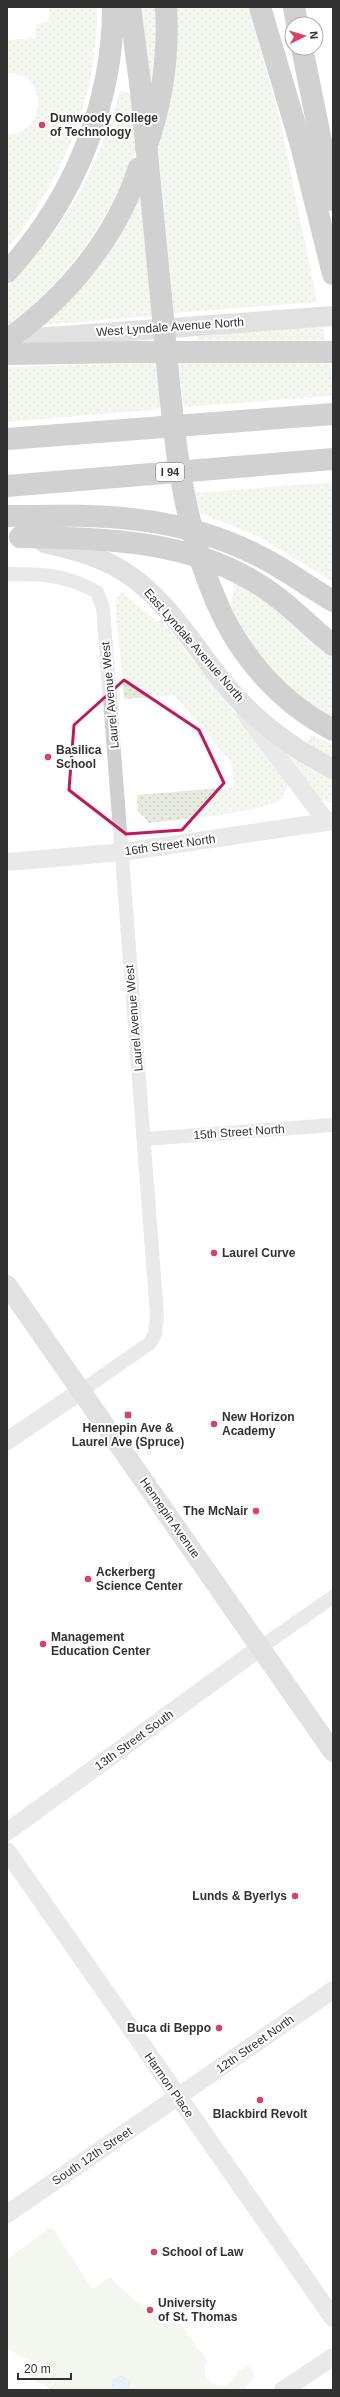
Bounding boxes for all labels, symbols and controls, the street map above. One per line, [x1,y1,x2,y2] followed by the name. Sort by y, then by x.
[284,16,324,56] north arrow
[308,31,320,40] text: N
[50,111,158,139] place label: Dunwoody College of Technology
[37,120,47,130] marker: Dunwoody College of Technology
[96,315,244,339] street label: West Lyndale Avenue North
[156,463,184,481] road number: I 94
[141,586,247,704] street label: East Lyndale Avenue North
[98,640,122,749] street label: Laurel Avenue West
[56,743,102,771] place label: Basilica School
[43,752,53,762] marker: Basilica School
[124,832,216,858] street label: 16th Street North
[122,963,146,1072] street label: Laurel Avenue West
[193,1122,285,1142] street label: 15th Street North
[222,1246,296,1260] place label: Laurel Curve
[209,1248,219,1258] marker: Laurel Curve
[123,1410,133,1420] marker: Hennepin Ave & Laurel Ave (Spruce)
[222,1410,295,1438] place label: New Horizon Academy
[209,1419,219,1429] marker: New Horizon Academy
[72,1421,184,1449] place label: Hennepin Ave & Laurel Ave (Spruce)
[137,1475,203,1561] street label: Hennepin Avenue
[183,1504,248,1518] place label: The McNair
[251,1506,261,1516] marker: The McNair
[96,1565,183,1593] place label: Ackerberg Science Center
[83,1574,93,1584] marker: Ackerberg Science Center
[51,1630,151,1658] place label: Management Education Center
[38,1639,48,1649] marker: Management Education Center
[92,1707,176,1773] street label: 13th Street South
[192,1889,287,1903] place label: Lunds & Byerlys
[290,1891,300,1901] marker: Lunds & Byerlys
[214,2012,296,2076] street label: 12th Street North
[127,2021,211,2035] place label: Buca di Beppo
[214,2023,224,2033] marker: Buca di Beppo
[141,2050,197,2120] street label: Harmon Place
[255,2095,265,2105] marker: Blackbird Revolt
[213,2107,307,2121] place label: Blackbird Revolt
[49,2124,135,2188] street label: South 12th Street
[162,2245,244,2259] place label: School of Law
[149,2247,159,2257] marker: School of Law
[158,2296,238,2324] place label: University of St. Thomas
[145,2305,155,2315] marker: University of St. Thomas
[18,2355,71,2381] scale bar
[24,2362,51,2376] text: 20 m

